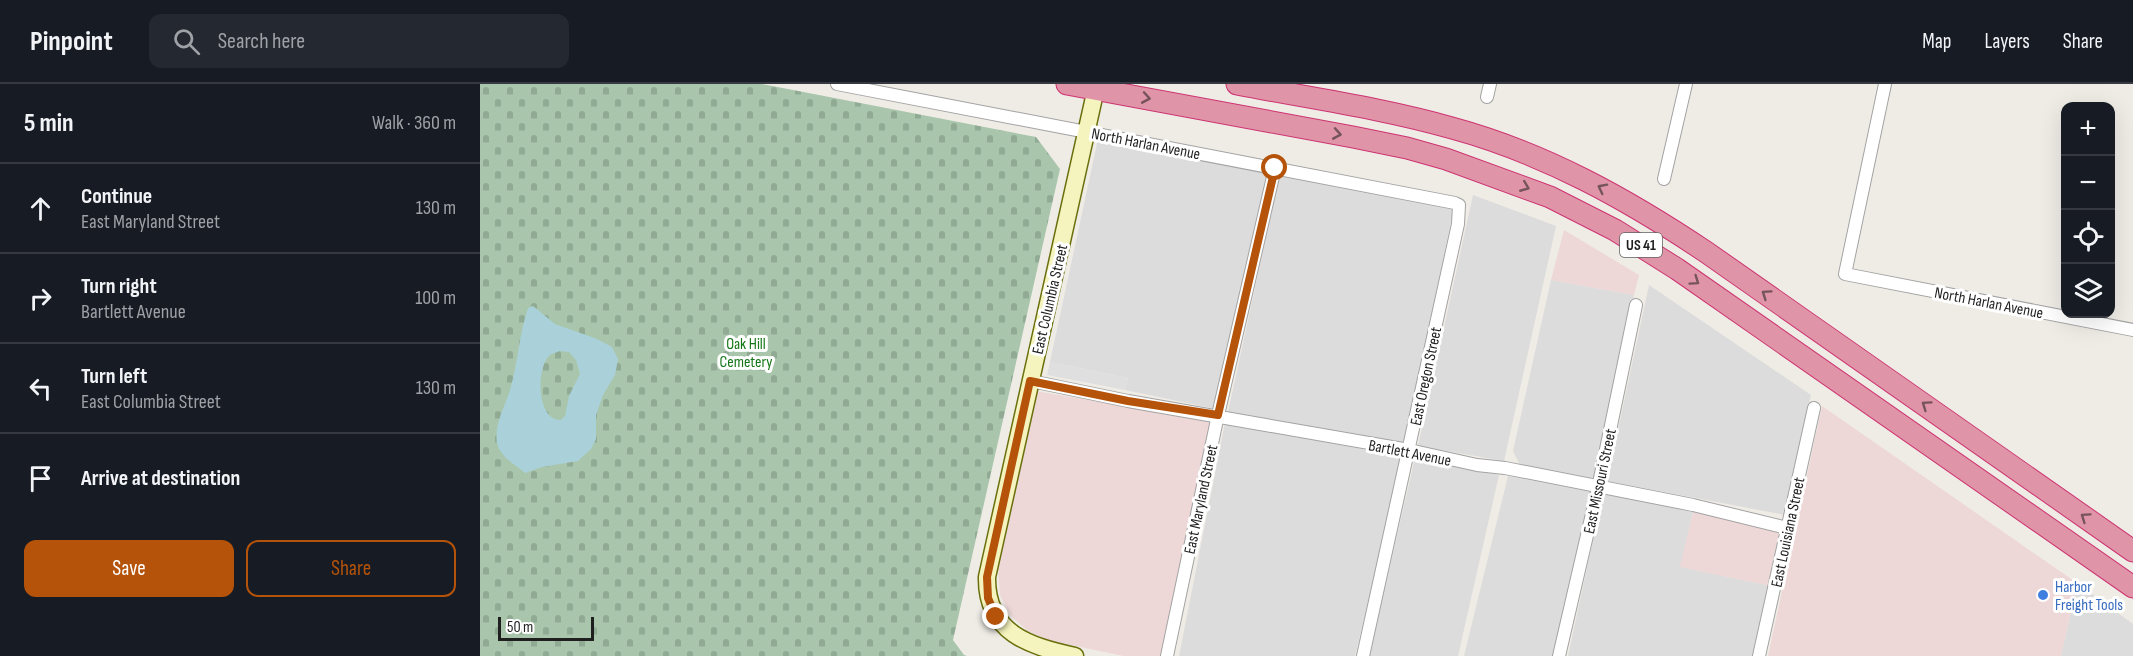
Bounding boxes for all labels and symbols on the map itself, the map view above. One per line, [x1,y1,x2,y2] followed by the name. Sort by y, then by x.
[1141,92,1150,104] one-way arrow
[1090,125,1202,164] street label: North Harlan Avenue
[1332,127,1342,140] one-way arrow
[1261,154,1287,180] route start
[1518,180,1529,192] one-way arrow
[1597,184,1608,196] one-way arrow
[1620,233,1662,257] road number: US 41
[1029,243,1072,356] street label: East Columbia Street
[1688,274,1699,285] one-way arrow
[1933,284,2045,323] street label: North Harlan Avenue
[1761,290,1772,301] one-way arrow
[1407,325,1446,427] street label: East Oregon Street
[720,335,772,372] park label: Oak Hill Cemetery
[1921,401,1932,412] one-way arrow
[1580,427,1621,535] street label: East Missouri Street
[1367,436,1453,471] street label: Bartlett Avenue
[1181,443,1222,556] street label: East Maryland Street
[1768,475,1809,589] street label: East Louisiana Street
[2081,513,2092,524] one-way arrow
[2055,578,2123,615] place label: Harbor Freight Tools
[2036,588,2050,602] marker: Harbor Freight Tools
[982,603,1008,629] route end
[498,614,594,642] scale bar

